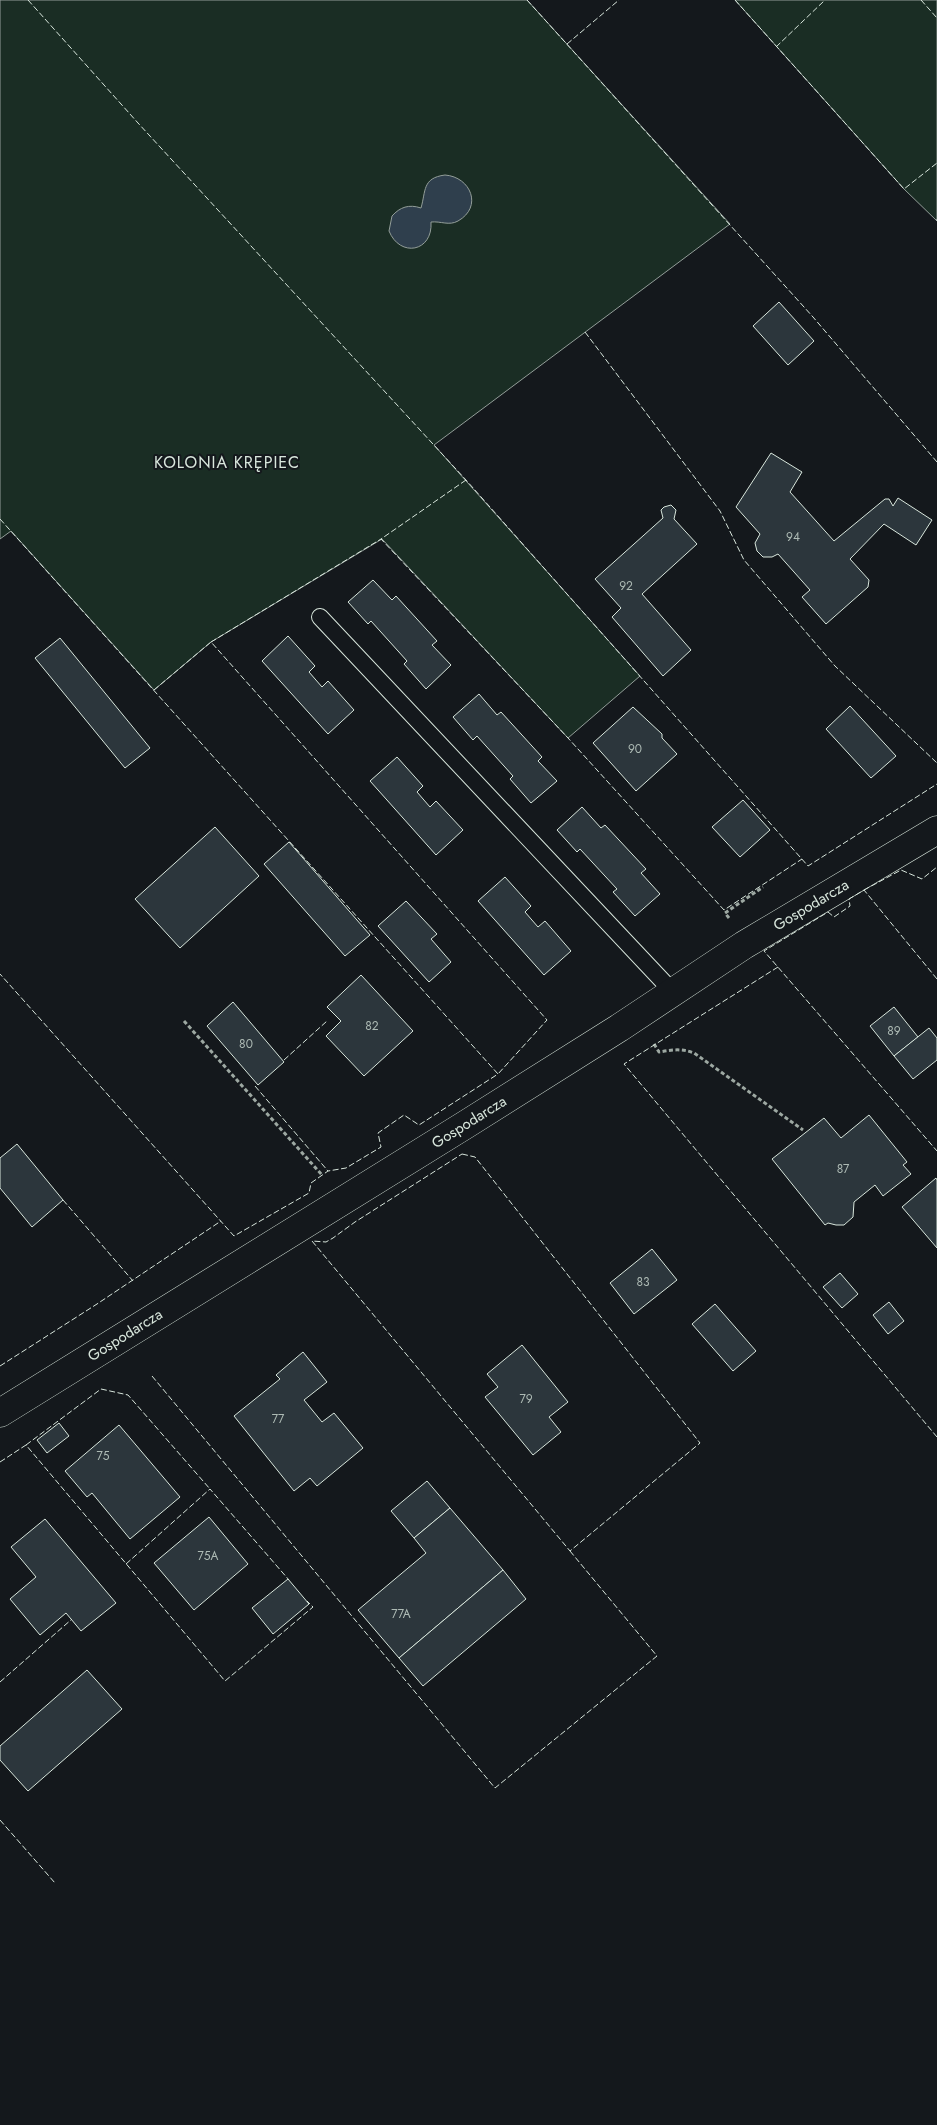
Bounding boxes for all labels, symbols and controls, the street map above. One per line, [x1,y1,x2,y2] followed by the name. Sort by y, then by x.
[154,451,300,474] district label: KOLONIA KRĘPIEC
[786,528,800,546] house number: 94
[619,577,633,595] house number: 92
[628,740,642,758] house number: 90
[769,874,853,936] street label: Gospodarcza
[365,1017,379,1035] house number: 82
[887,1022,901,1040] house number: 89
[239,1035,253,1053] house number: 80
[427,1090,511,1154] street label: Gospodarcza
[837,1160,850,1178] house number: 87
[636,1273,650,1291] house number: 83
[83,1303,167,1367] street label: Gospodarcza
[519,1390,533,1408] house number: 79
[272,1410,285,1428] house number: 77
[96,1447,110,1465] house number: 75
[198,1547,219,1565] house number: 75A
[391,1605,411,1623] house number: 77A

